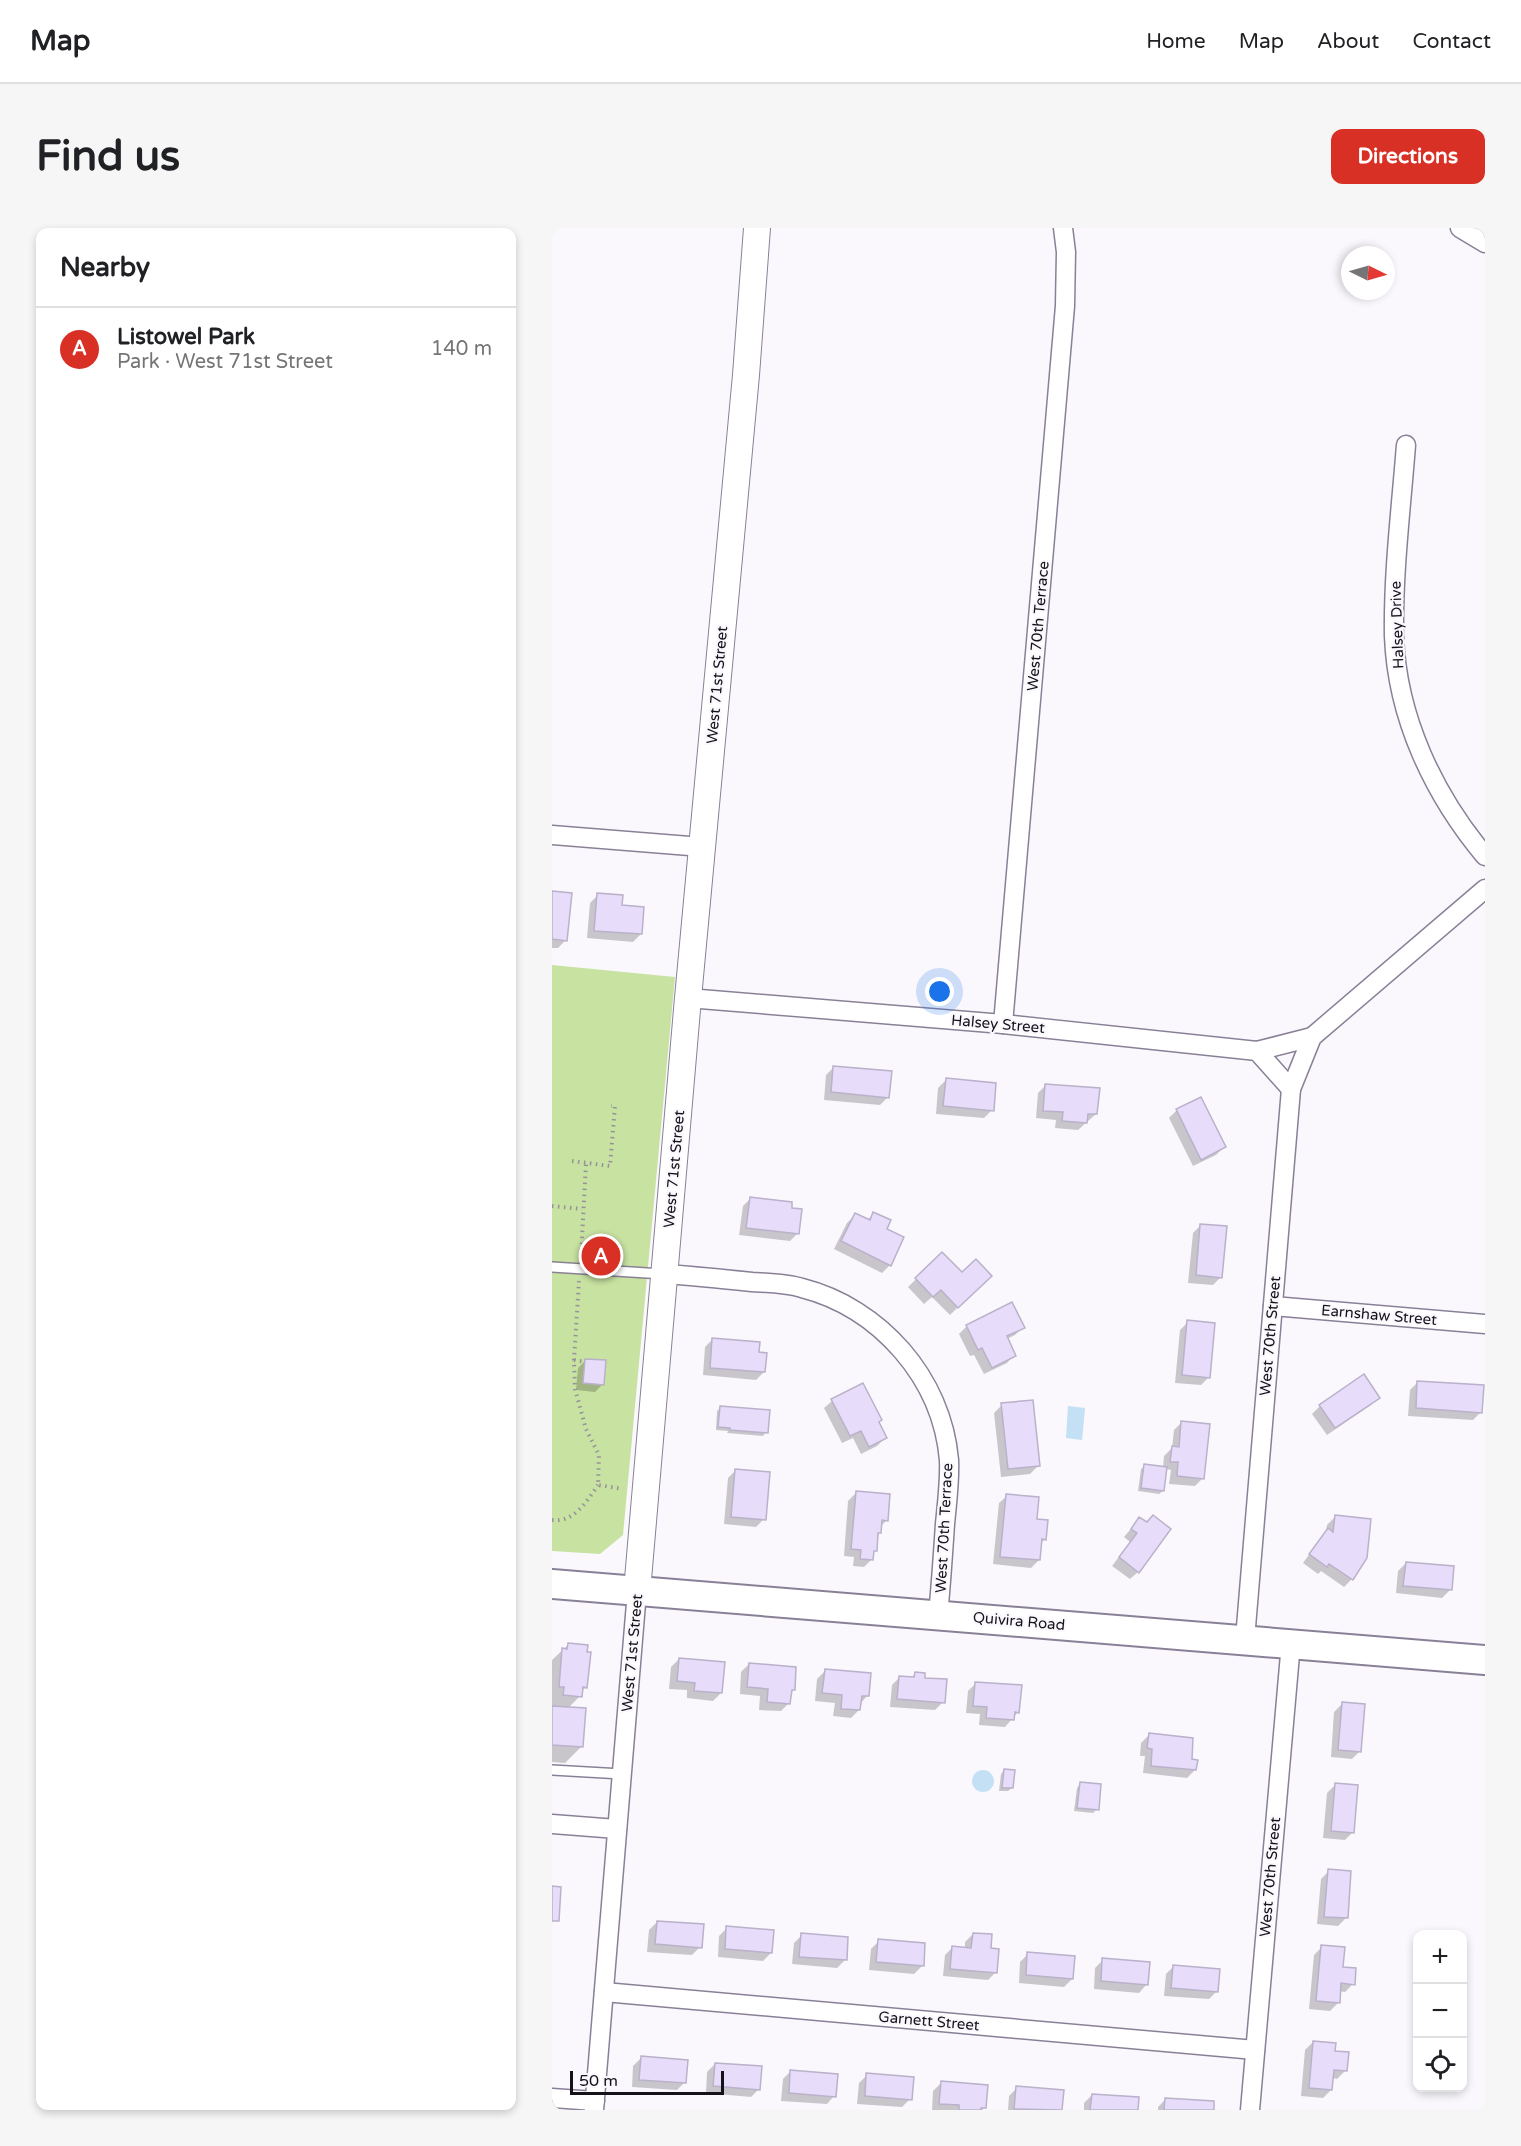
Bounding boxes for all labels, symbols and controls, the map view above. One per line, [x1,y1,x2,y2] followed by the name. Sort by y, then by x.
[30,24,90,58] text: Map
[1146,29,1206,54] text: Home
[1239,29,1284,54] text: Map
[1317,29,1379,54] text: About
[1412,29,1491,54] text: Contact
[1331,129,1485,184] button: Directions
[36,131,180,182] text: Find us
[1341,246,1395,300] north arrow
[60,252,150,283] text: Nearby
[117,324,255,350] text: Listowel Park
[72,337,87,361] text: A
[431,337,492,361] text: 140 m
[117,350,333,374] text: Park · West 71st Street
[1023,560,1053,692] street label: West 70th Terrace
[1386,581,1408,669] street label: Halsey Drive
[703,625,731,745] street label: West 71st Street
[925,977,954,1006] your location
[950,1011,1046,1037] street label: Halsey Street
[660,1109,688,1229] street label: West 71st Street
[581,1234,620,1278] pin: A
[1256,1275,1284,1397] street label: West 70th Street
[1320,1301,1438,1329] street label: Earnshaw Street
[932,1462,956,1594] street label: West 70th Terrace
[618,1593,646,1713] street label: West 71st Street
[972,1608,1066,1634] street label: Quivira Road
[1256,1816,1284,1938] street label: West 70th Street
[1413,1930,1467,2092] map controls
[1413,1930,1467,1984] button: +
[1413,1984,1467,2038] button: −
[878,2008,981,2034] street label: Garnett Street
[1413,2038,1467,2092] button: locate
[570,2068,724,2096] scale bar
[579,2071,618,2091] text: 50 m

